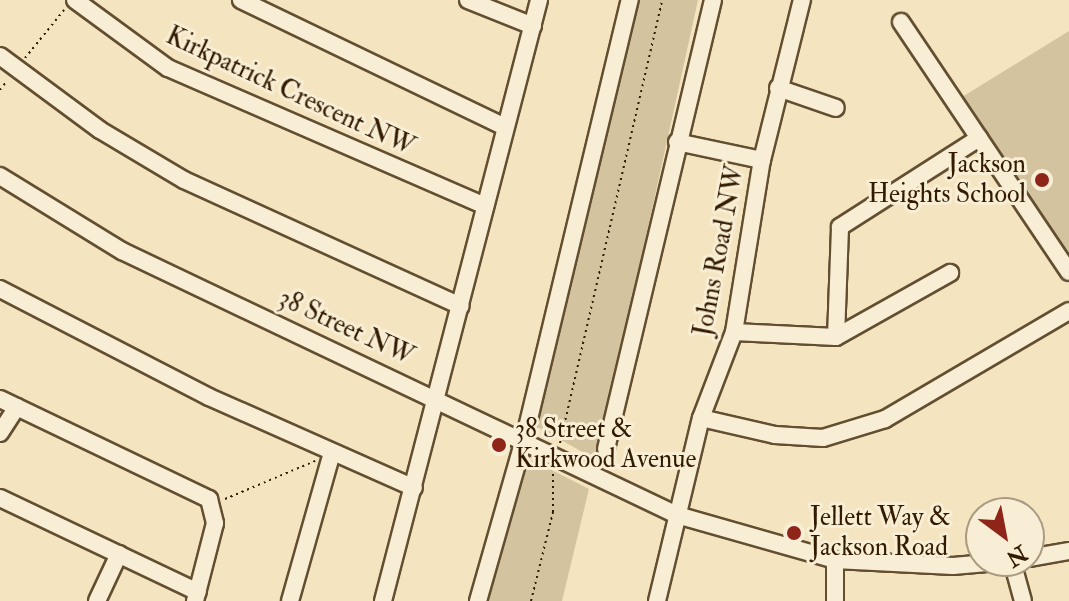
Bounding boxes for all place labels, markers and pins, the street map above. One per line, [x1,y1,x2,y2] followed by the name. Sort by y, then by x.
[868,149,1026,210] place label: Jackson Heights School
[1033,171,1051,189] marker: Jackson Heights School
[515,414,696,476] place label: 38 Street & Kirkwood Avenue
[490,436,508,454] marker: 38 Street & Kirkwood Avenue
[810,502,951,564] place label: Jellett Way & Jackson Road
[785,524,803,542] marker: Jellett Way & Jackson Road

